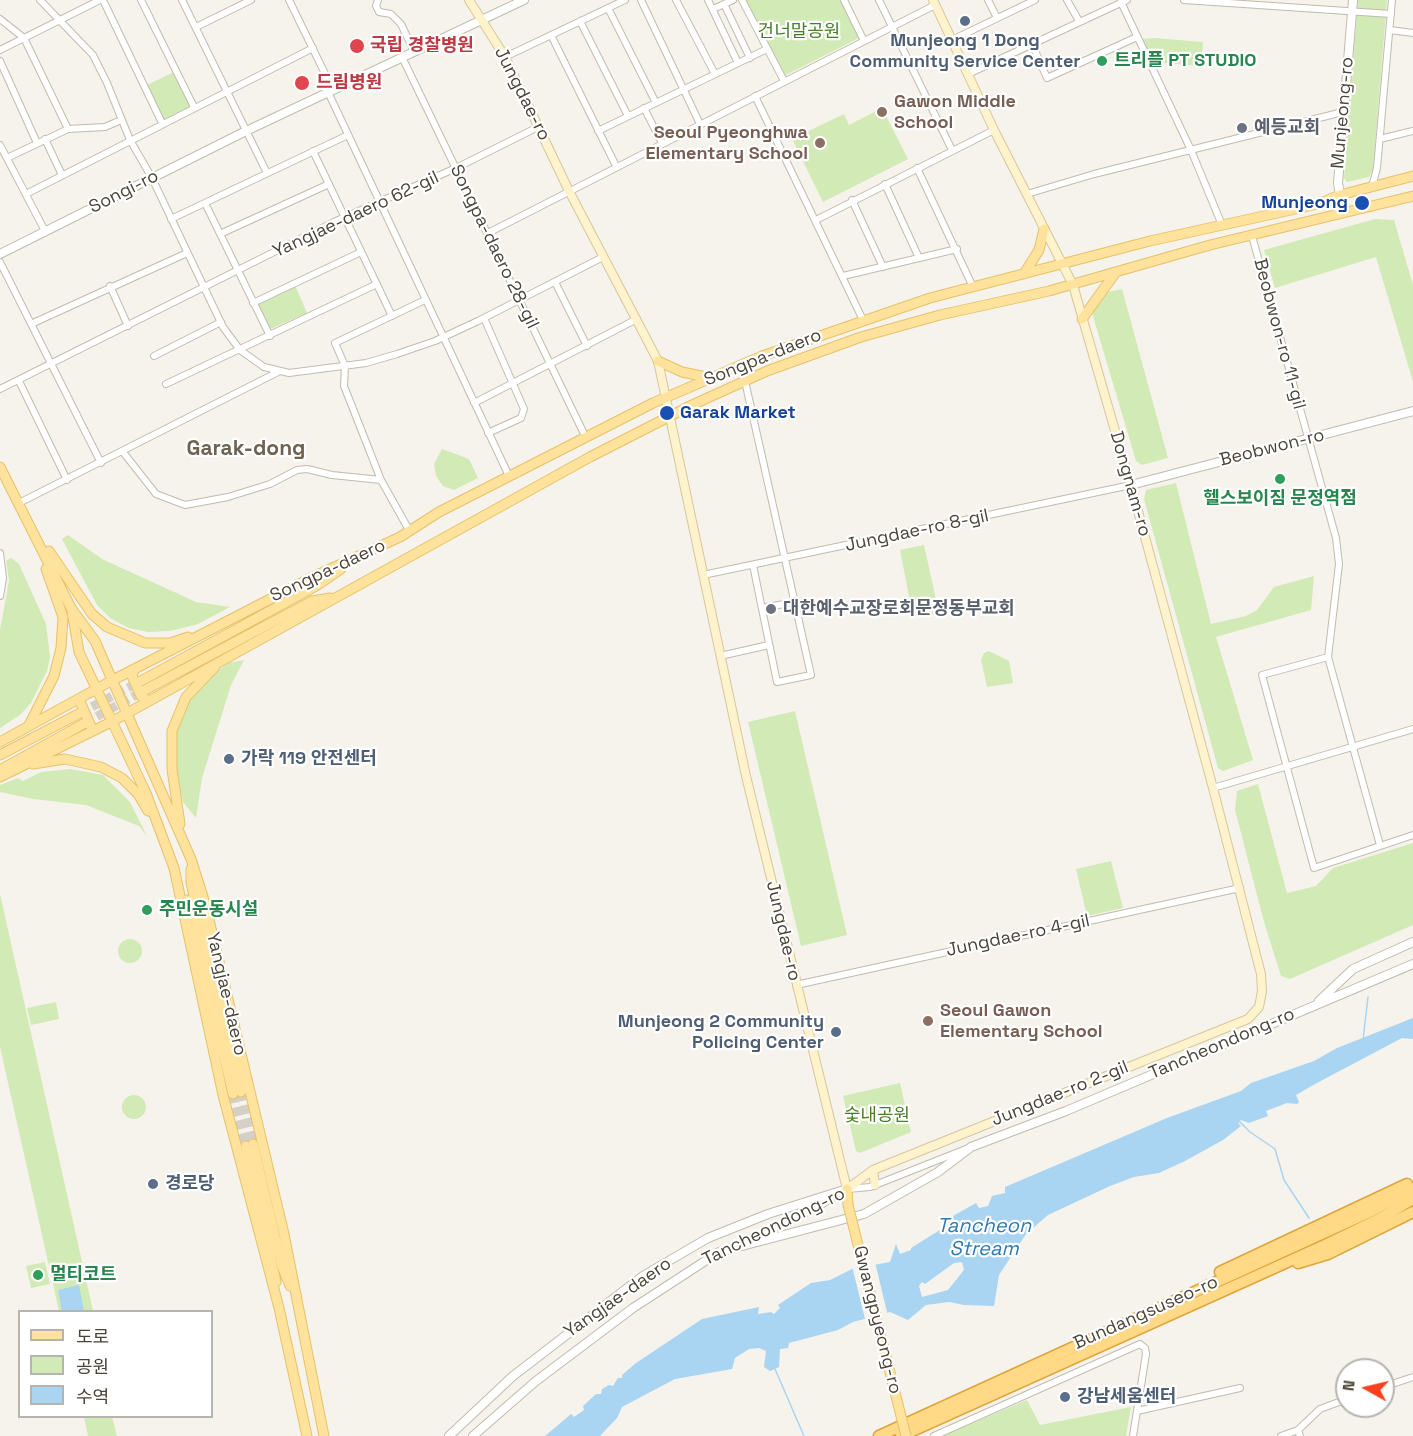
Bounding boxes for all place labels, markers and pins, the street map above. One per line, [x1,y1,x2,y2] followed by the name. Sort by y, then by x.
[958,14,972,28] marker: Munjeong 1 Dong Community Service Center
[850,30,1080,72] place label: Munjeong 1 Dong Community Service Center
[370,35,474,57] place label: 국립 경찰병원
[348,37,366,55] marker: 국립 경찰병원
[1114,50,1256,72] place label: 트리플 PT STUDIO
[1095,54,1109,68] marker: 트리플 PT STUDIO
[316,72,382,94] place label: 드림병원
[293,74,311,92] marker: 드림병원
[894,91,1016,134] place label: Gawon Middle School
[875,105,889,119] marker: Gawon Middle School
[1254,117,1320,139] place label: 예등교회
[1235,121,1249,135] marker: 예등교회
[645,122,808,164] place label: Seoul Pyeonghwa Elementary School
[813,136,827,150] marker: Seoul Pyeonghwa Elementary School
[1261,192,1348,214] place label: Munjeong
[1353,194,1371,212] marker: Munjeong
[680,402,796,424] place label: Garak Market
[658,404,676,422] marker: Garak Market
[1273,472,1287,486] marker: 헬스보이짐 문정역점
[1203,488,1357,510] place label: 헬스보이짐 문정역점
[783,598,1015,620] place label: 대한예수교장로회문정동부교회
[764,602,778,616] marker: 대한예수교장로회문정동부교회
[241,748,377,770] place label: 가락 119 안전센터
[222,752,236,766] marker: 가락 119 안전센터
[159,899,258,921] place label: 주민운동시설
[140,903,154,917] marker: 주민운동시설
[940,1000,1103,1042] place label: Seoul Gawon Elementary School
[618,1011,824,1054] place label: Munjeong 2 Community Policing Center
[921,1014,935,1028] marker: Seoul Gawon Elementary School
[829,1025,843,1039] marker: Munjeong 2 Community Policing Center
[165,1173,215,1195] place label: 경로당
[146,1177,160,1191] marker: 경로당
[50,1264,116,1286] place label: 멀티코트
[31,1268,45,1282] marker: 멀티코트
[1077,1386,1176,1408] place label: 강남세움센터
[1058,1390,1072,1404] marker: 강남세움센터

